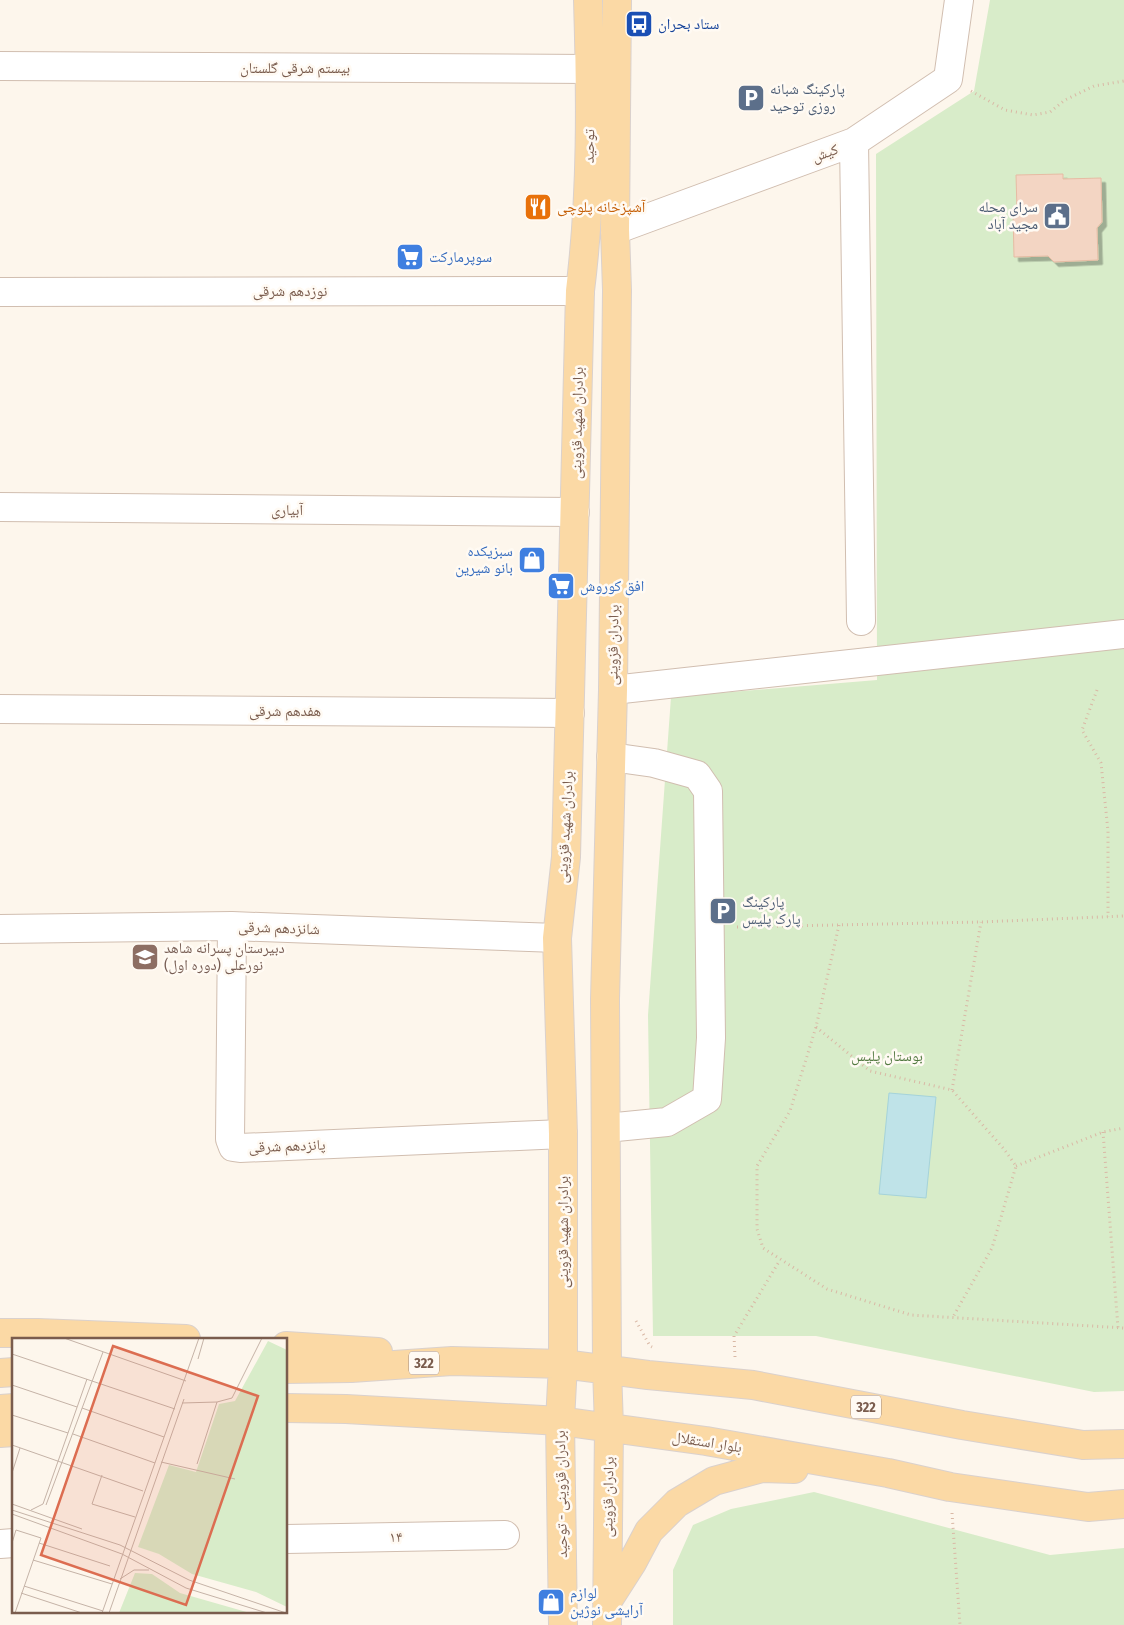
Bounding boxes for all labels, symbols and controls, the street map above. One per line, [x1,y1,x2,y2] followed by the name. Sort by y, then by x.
[624,9,654,39] bus stop icon: ستاد بحران
[658,15,719,34] place label: ستاد بحران
[240,59,350,78] street label: بیستم شرقی گلستان
[770,80,845,116] place label: پارکینگ شبانه روزی توحید
[736,83,766,113] parking icon: پارکینگ شبانه روزی توحید
[580,128,598,163] street label: توحید
[809,140,841,167] street label: کیش
[523,192,553,222] restaurant icon: آشپزخانه پلوچی
[557,198,647,217] place label: آشپزخانه پلوچی
[978,198,1038,233] place label: سرای محله مجید آباد
[1042,201,1072,231] public building icon: سرای محله مجید آباد
[395,242,425,272] supermarket icon: سوپرمارکت
[429,248,492,266] place label: سوپرمارکت
[253,282,327,301] street label: نوزدهم شرقی
[567,367,588,479] street label: برادران شهید قزوینی
[271,501,304,520] street label: آبیاری
[455,542,513,578] place label: سبزیکده بانو شیرین
[517,545,547,575] shop icon: سبزیکده بانو شیرین
[546,571,576,601] supermarket icon: افق کوروش
[580,577,644,596] place label: افق کوروش
[603,604,624,686] street label: برادران قزوینی
[249,702,321,721] street label: هفدهم شرقی
[553,770,578,884] street label: برادران شهید قزوینی
[742,893,801,929] place label: پارکینگ پارک پلیس
[708,896,738,926] parking icon: پارکینگ پارک پلیس
[238,918,320,939] street label: شانزدهم شرقی
[164,939,285,975] place label: دبیرستان پسرانه شاهد نورعلی (دوره اول)
[130,942,160,972] school or university icon: دبیرستان پسرانه شاهد نورعلی (دوره اول)
[851,1047,923,1066] park label: بوستان پلیس
[248,1136,326,1157] street label: پانزدهم شرقی
[554,1176,573,1288] street label: برادران شهید قزوینی
[12,1338,288,1612] inset map
[409,1352,439,1375] road number: 322
[851,1395,881,1418] road number: 322
[671,1428,743,1457] street label: بلوار استقلال
[551,1430,572,1558] street label: برادران قزوینی - توحید
[598,1456,619,1538] street label: برادران قزوینی
[389,1528,403,1546] street label: ۱۴
[570,1584,644,1620] place label: لوازم آرایشی نوژین
[536,1587,566,1617] shop icon: لوازم آرایشی نوژین

